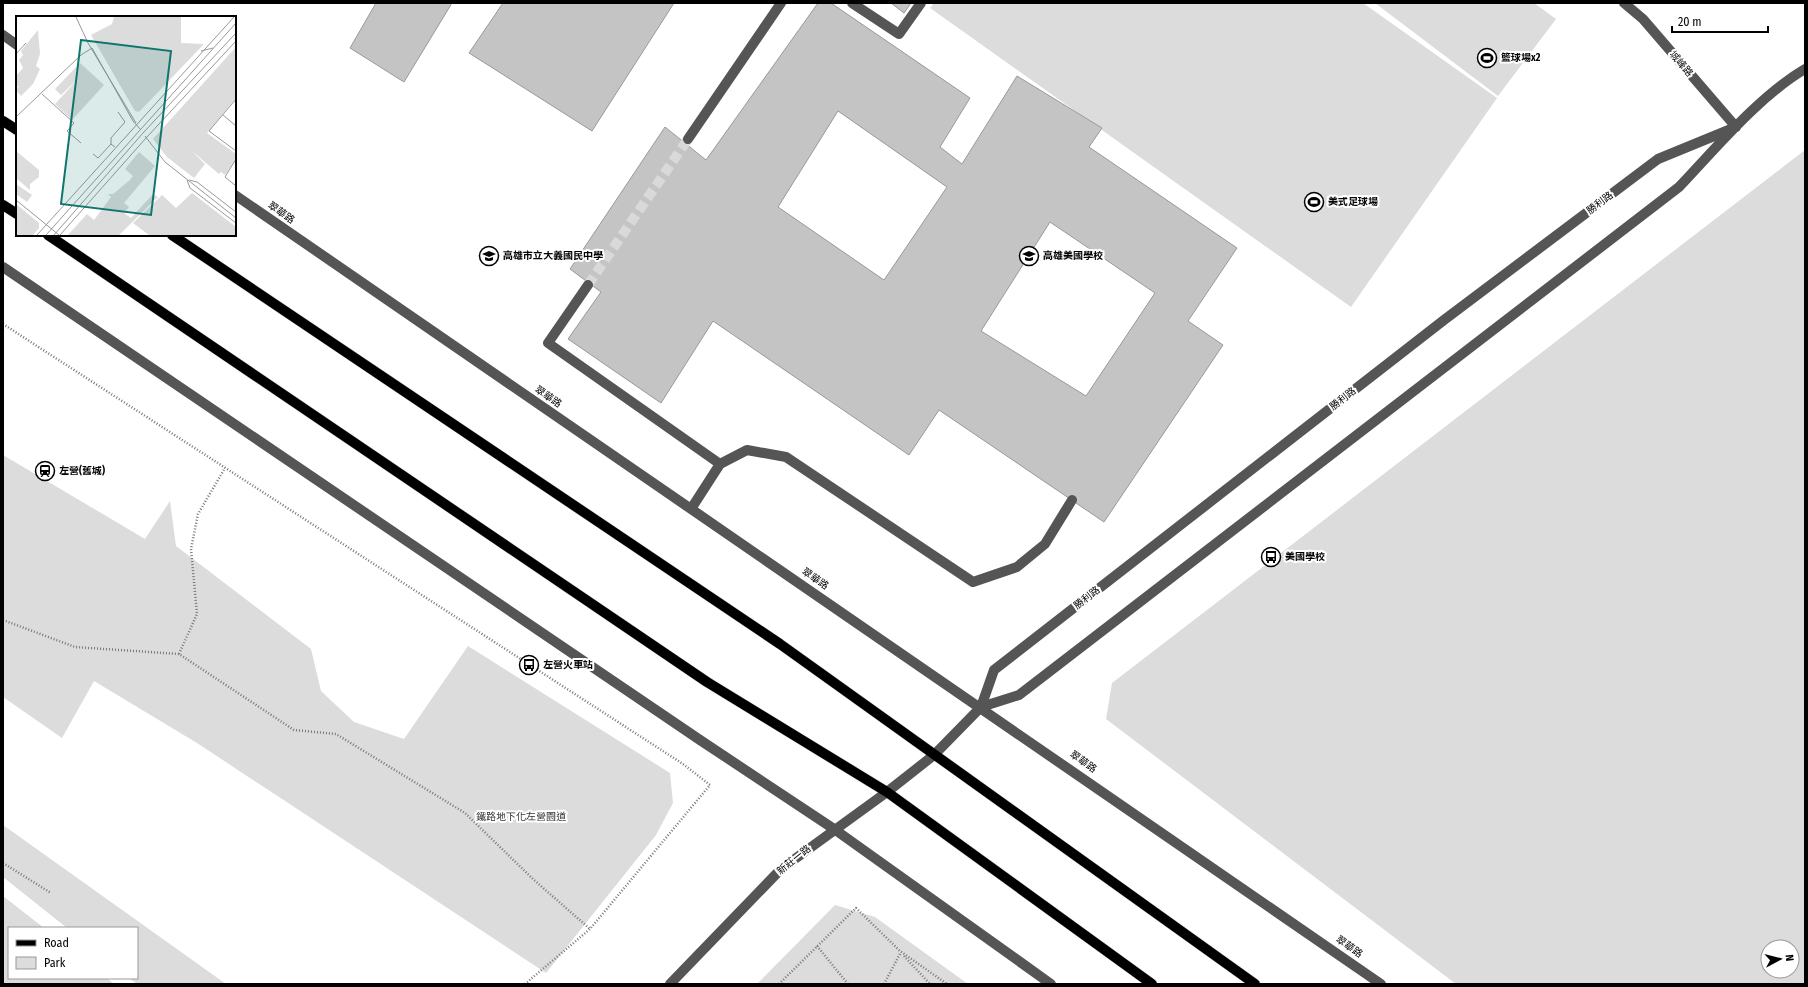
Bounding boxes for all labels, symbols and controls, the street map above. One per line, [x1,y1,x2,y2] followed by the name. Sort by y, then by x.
[1672,8,1768,34] scale bar
[1678,15,1702,29] text: 20 m
[16,16,236,236] inset map
[1476,47,1498,69] sports icon: 籃球場x2
[1667,49,1695,79] street label: 城峰路
[1501,52,1541,64] place label: 籃球場x2
[1584,189,1616,217] street label: 勝利路
[1303,191,1325,213] sports icon: 美式足球場
[1328,196,1378,208] place label: 美式足球場
[265,199,297,227] street label: 翠華路
[478,245,500,267] school or university icon: 高雄市立大義國民中學
[1018,245,1040,267] school or university icon: 高雄美國學校
[503,250,603,262] place label: 高雄市立大義國民中學
[1043,250,1103,262] place label: 高雄美國學校
[532,384,564,410] street label: 翠華路
[1327,385,1359,413] street label: 勝利路
[34,460,56,482] station icon: 左營(舊城)
[59,464,105,477] place label: 左營(舊城)
[1260,546,1282,568] bus stop icon: 美國學校
[1285,551,1325,563] place label: 美國學校
[799,566,831,592] street label: 翠華路
[1071,584,1103,612] street label: 勝利路
[518,654,540,676] bus stop icon: 左營火車站
[543,659,593,671] place label: 左營火車站
[1067,748,1099,776] street label: 翠華路
[476,811,566,823] park label: 鐵路地下化左營園道
[775,843,813,877] street label: 新莊一路
[8,927,138,979] legend
[1333,933,1365,961] street label: 翠華路
[44,936,69,950] text: Road
[1760,939,1800,979] north arrow
[1783,954,1796,962] text: N
[44,956,66,970] text: Park

